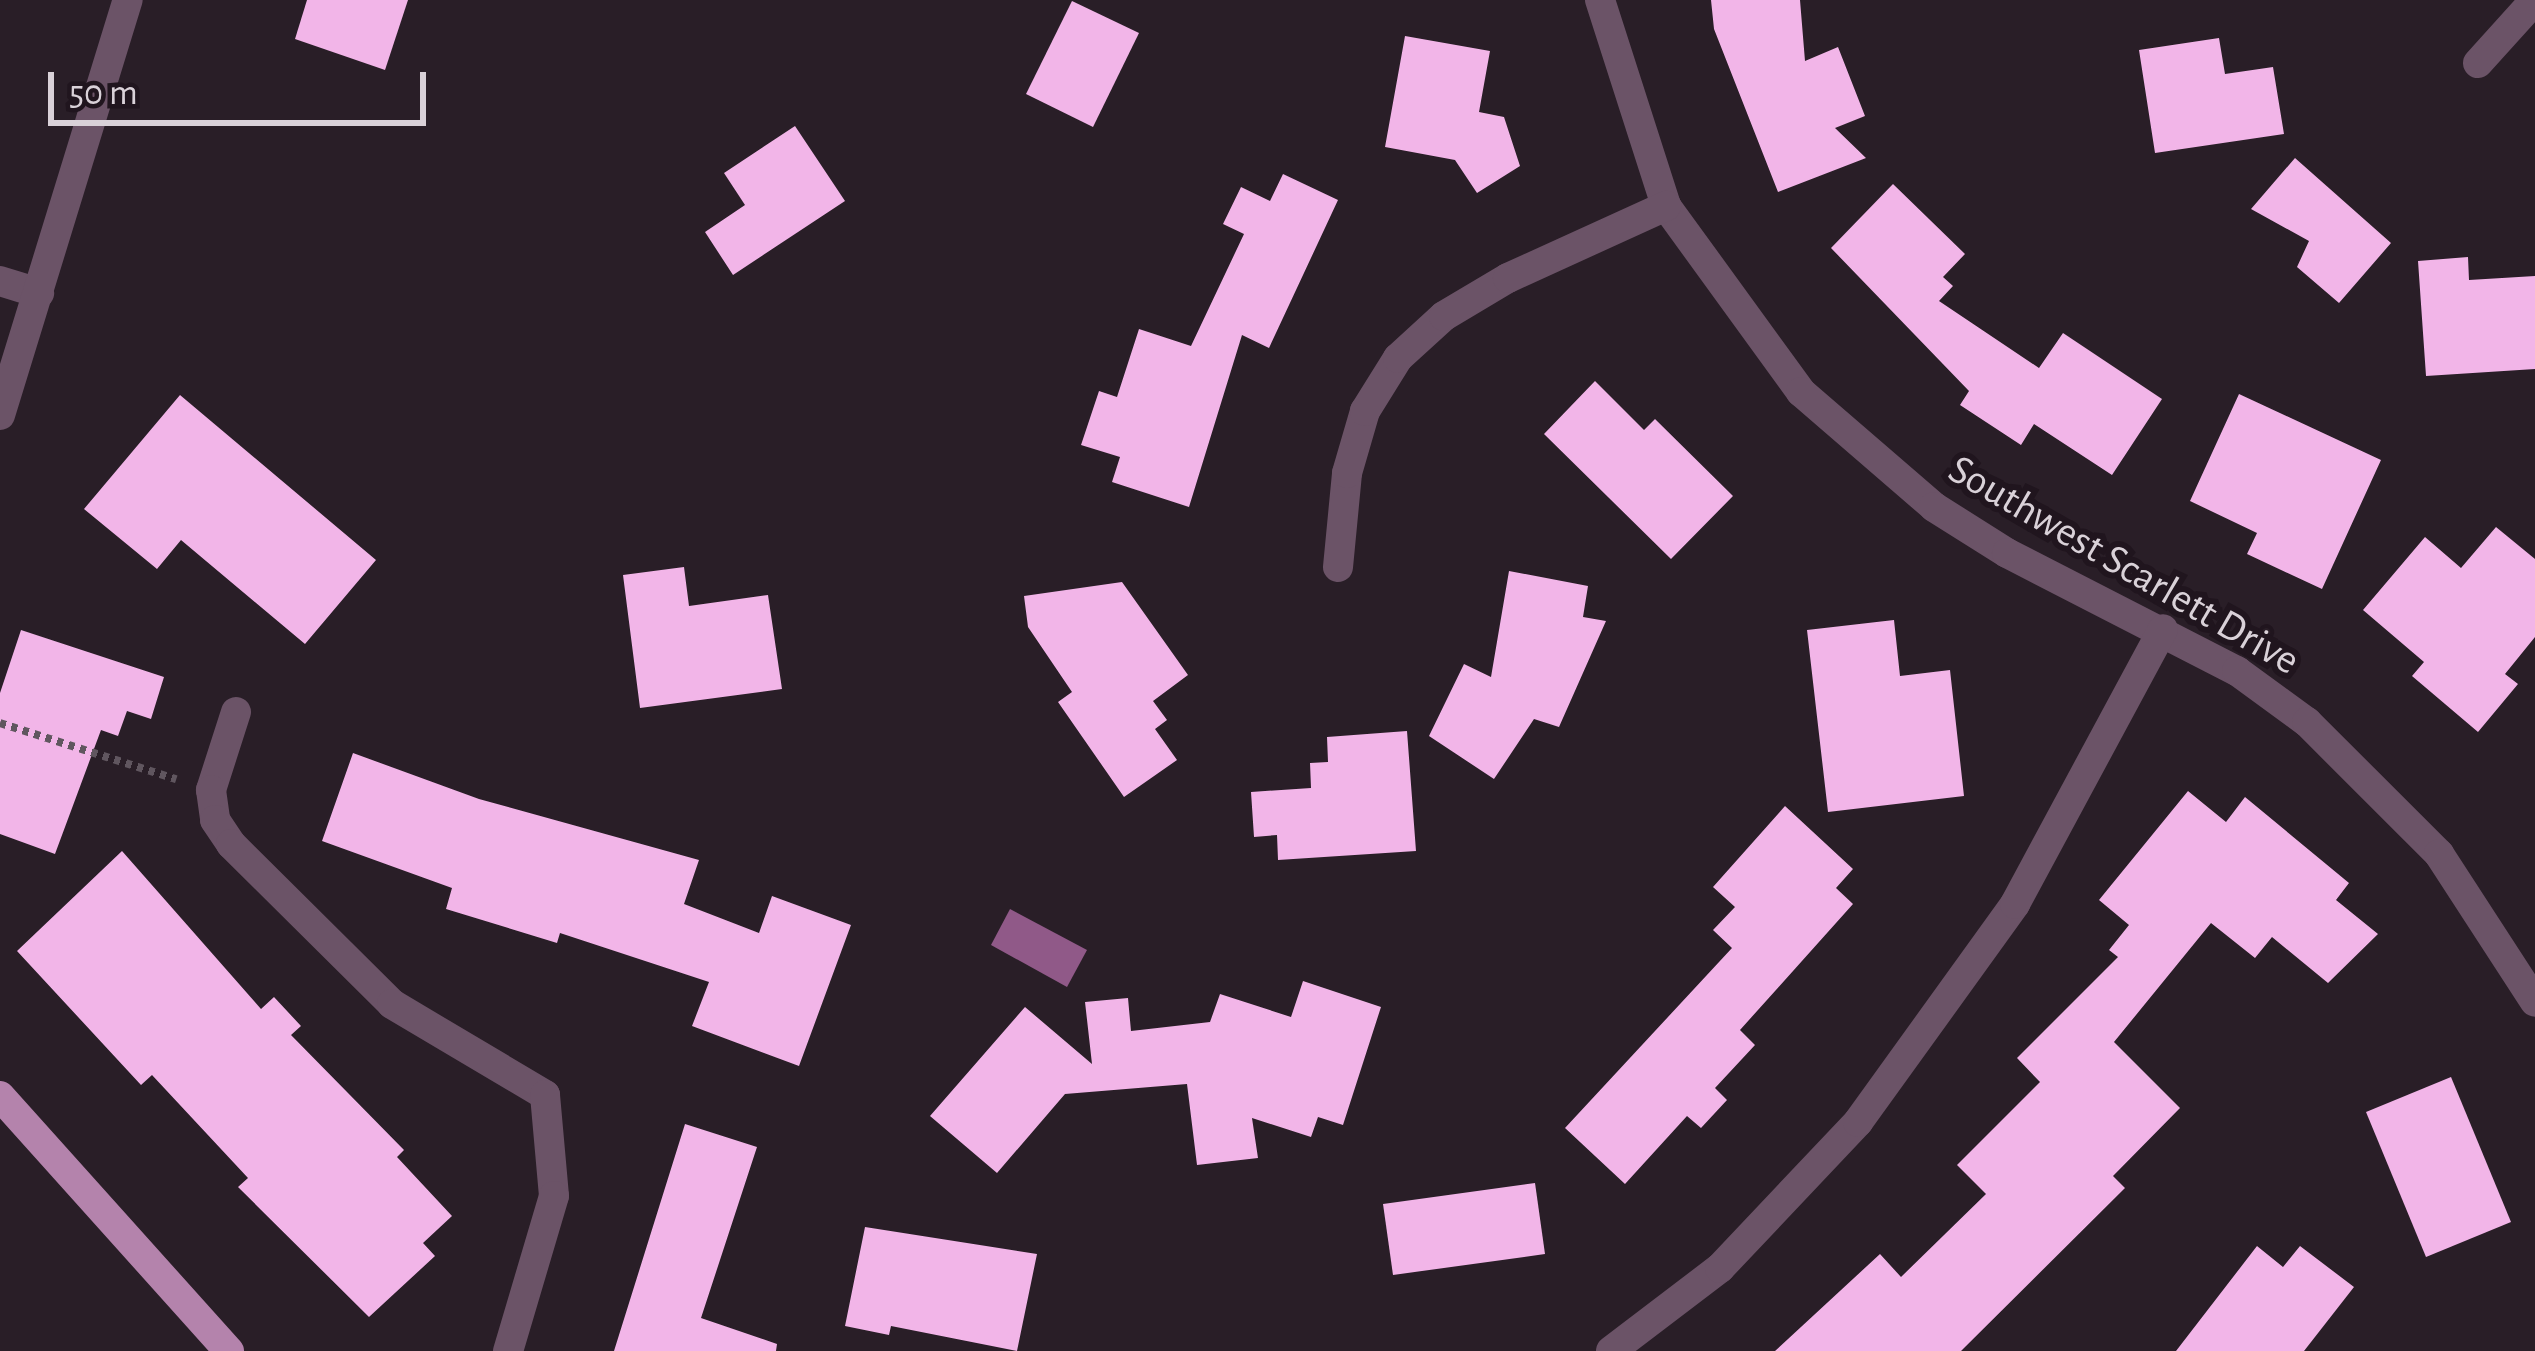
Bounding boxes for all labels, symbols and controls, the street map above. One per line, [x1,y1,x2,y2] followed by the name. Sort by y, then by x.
[54,48,432,122] scale bar
[69,75,138,111] text: 50 m
[1940,444,2308,686] street label: Southwest Scarlett Drive

